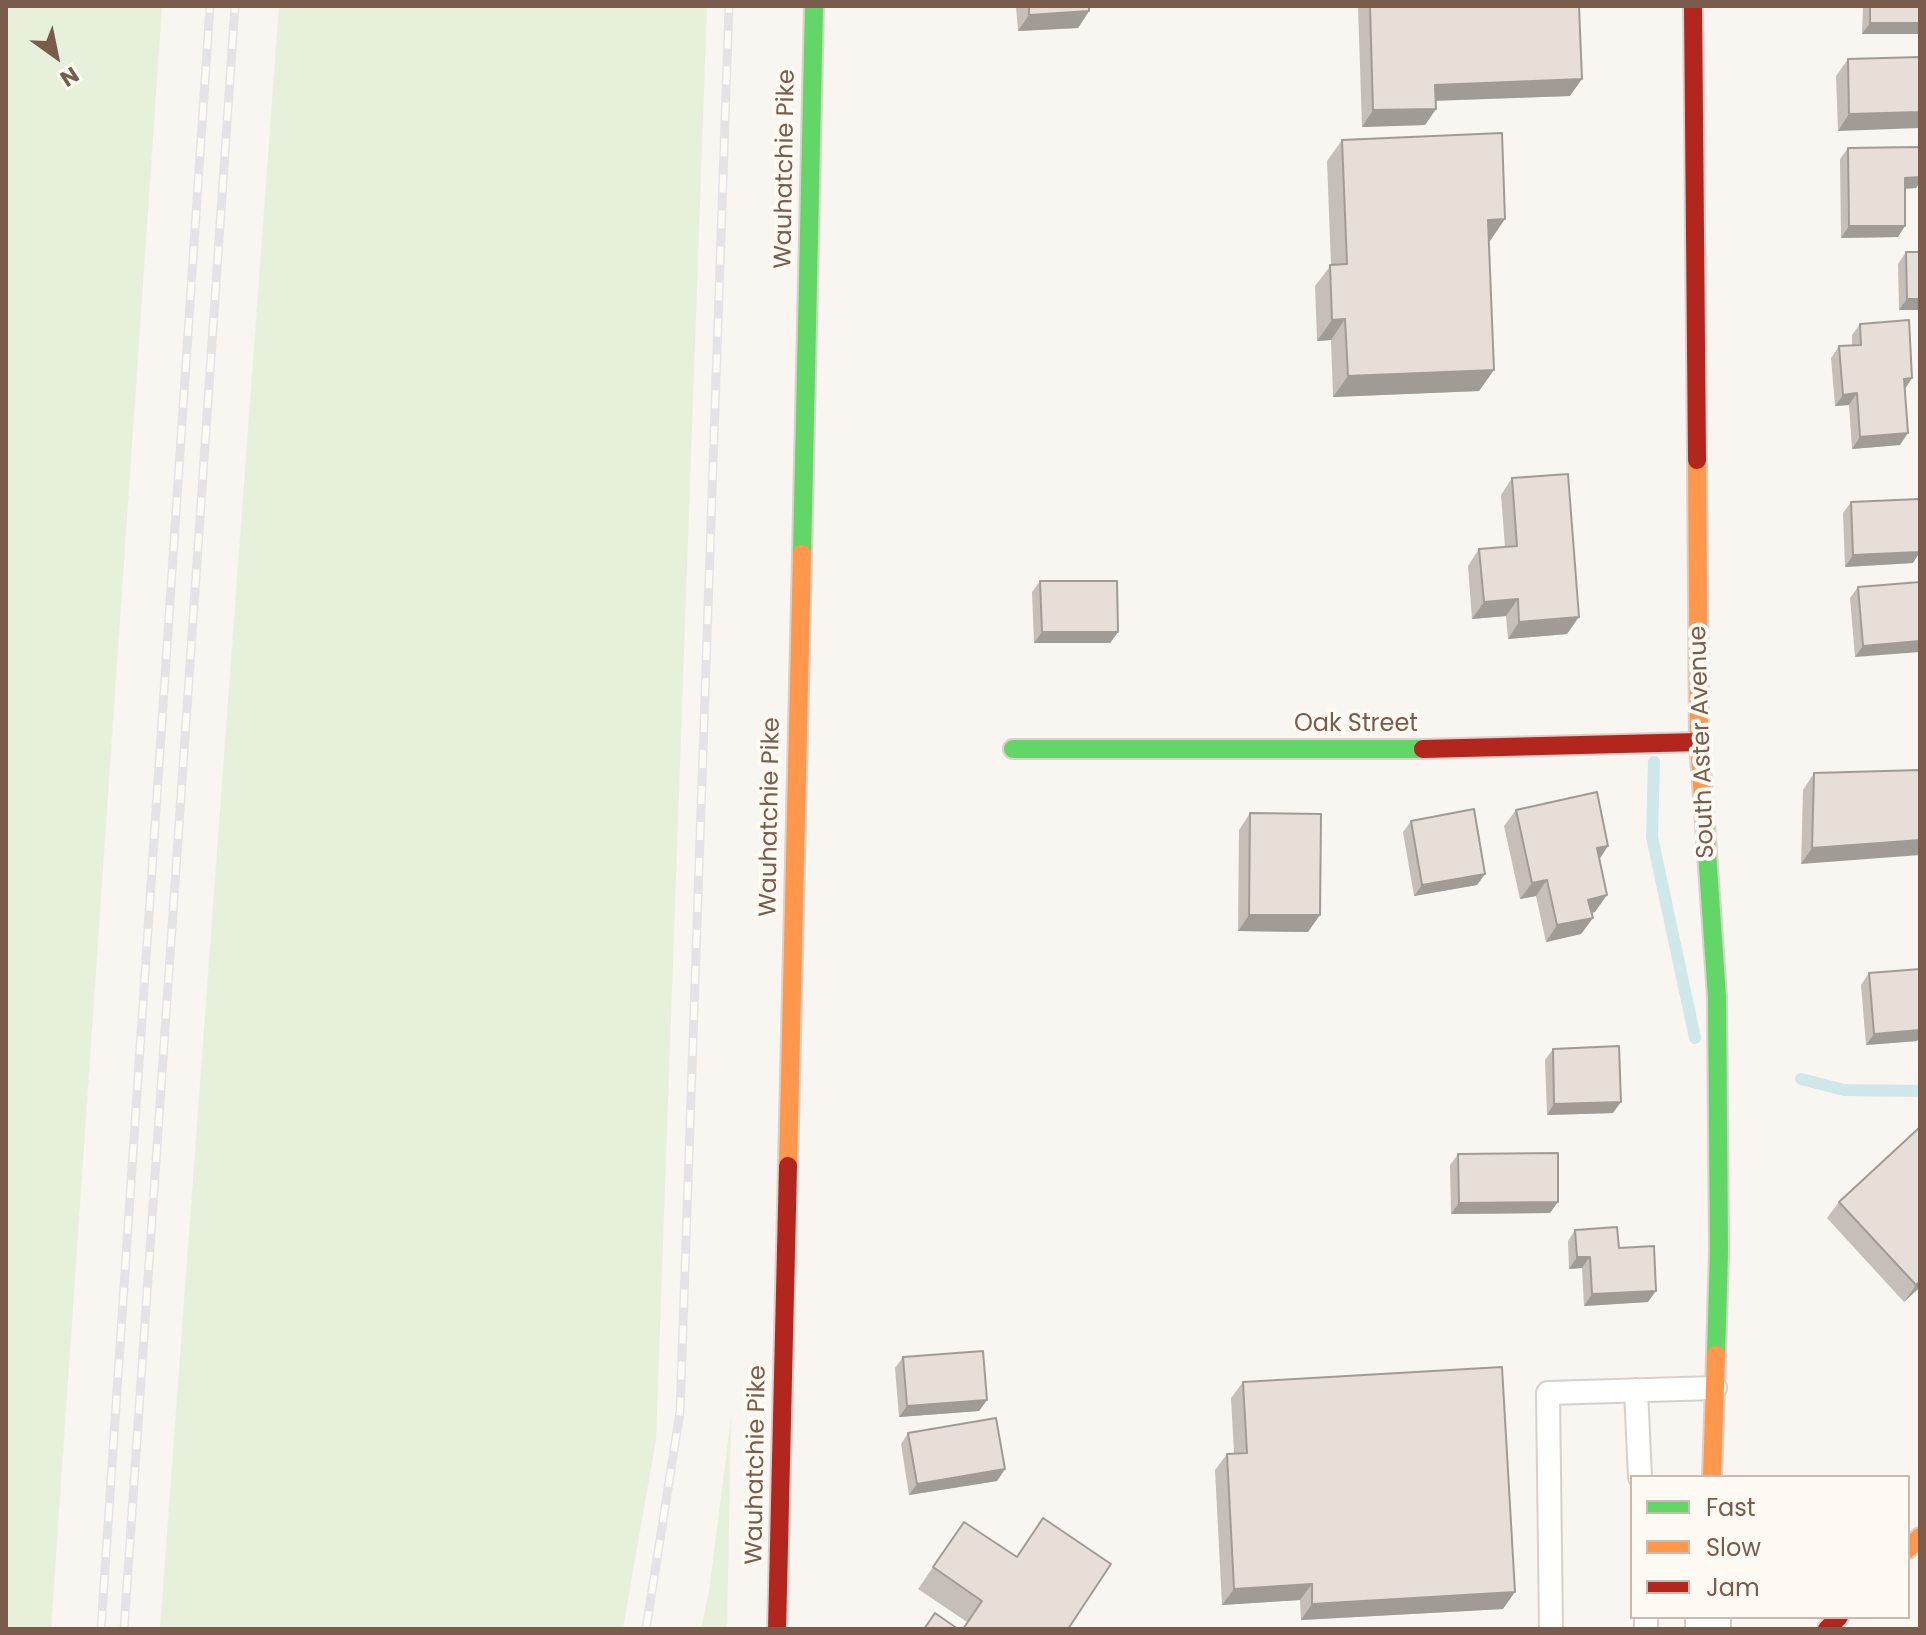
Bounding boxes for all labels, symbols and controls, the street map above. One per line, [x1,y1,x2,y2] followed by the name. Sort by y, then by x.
[16,16,96,96] north arrow
[54,59,85,94] text: N
[770,69,802,269] street label: Wauhatchie Pike
[1685,625,1721,859] street label: South Aster Avenue
[1294,711,1418,739] street label: Oak Street
[755,717,787,917] street label: Wauhatchie Pike
[741,1365,773,1565] street label: Wauhatchie Pike
[1630,1475,1910,1619] legend
[1706,1491,1756,1524] text: Fast
[1706,1531,1761,1564] text: Slow
[1706,1571,1760,1604] text: Jam

